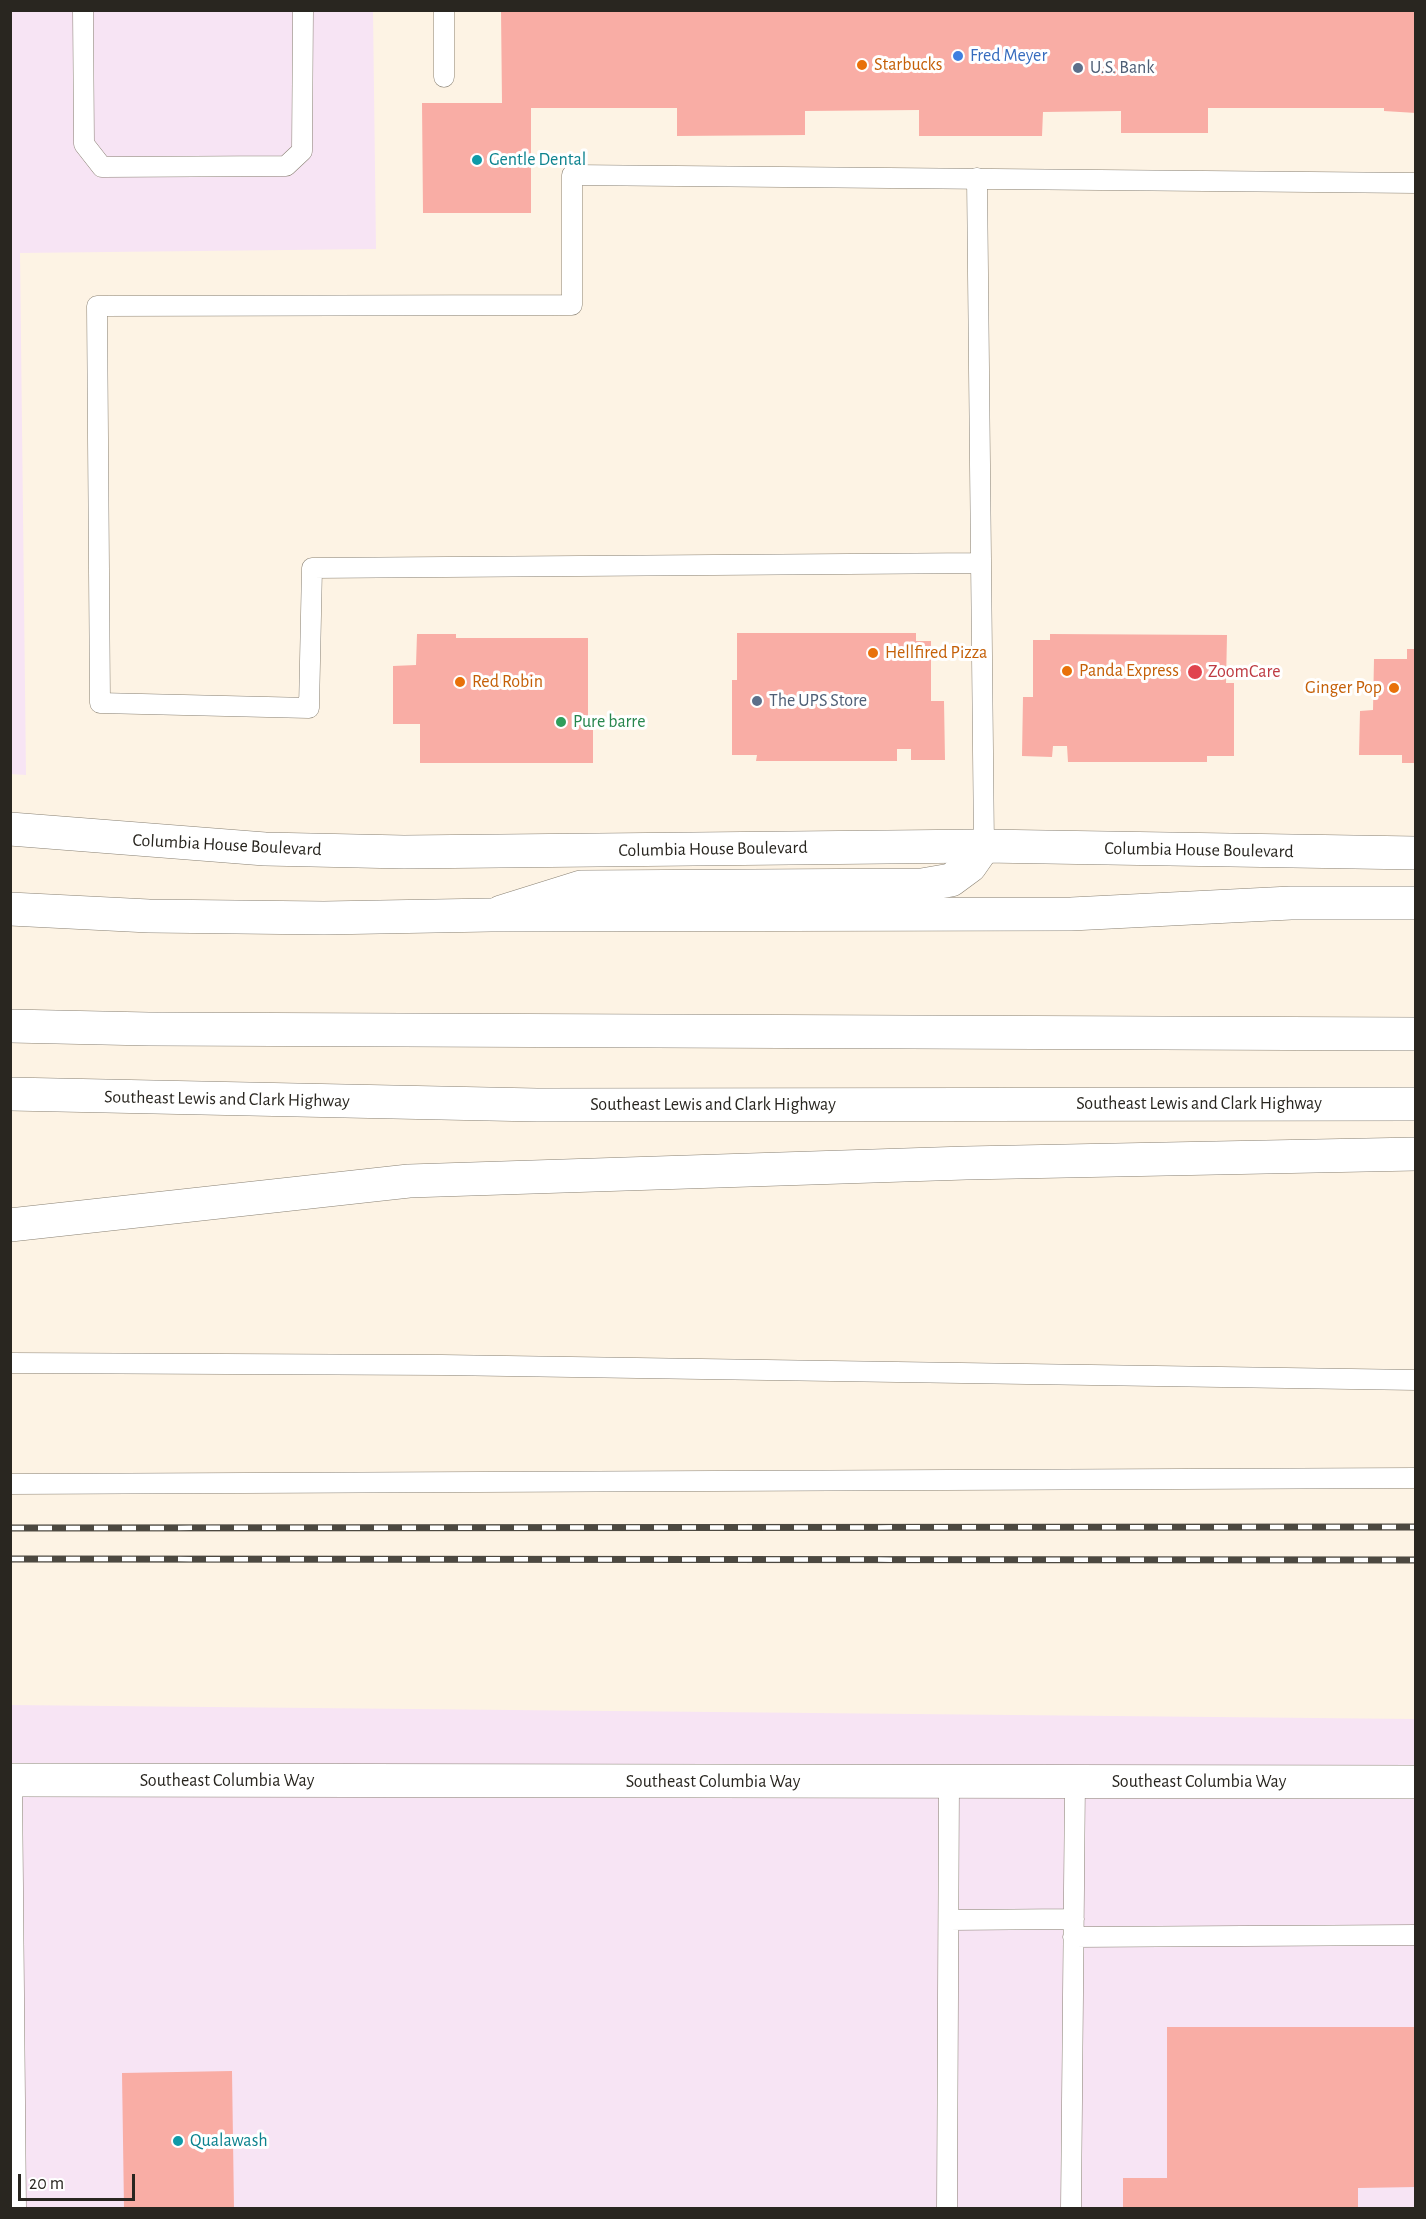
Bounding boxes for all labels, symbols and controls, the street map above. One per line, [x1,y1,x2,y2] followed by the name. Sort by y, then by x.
[970,45,1047,67] place label: Fred Meyer
[951,49,965,63] marker: Fred Meyer
[874,54,942,76] place label: Starbucks
[1090,57,1155,79] place label: U.S. Bank
[855,58,869,72] marker: Starbucks
[1071,61,1085,75] marker: U.S. Bank
[489,149,586,171] place label: Gentle Dental
[470,153,484,167] marker: Gentle Dental
[885,642,987,664] place label: Hellfired Pizza
[866,646,880,660] marker: Hellfired Pizza
[1079,660,1179,682] place label: Panda Express
[1208,661,1281,683] place label: ZoomCare
[1186,663,1204,681] marker: ZoomCare
[1060,664,1074,678] marker: Panda Express
[472,671,543,693] place label: Red Robin
[453,675,467,689] marker: Red Robin
[1305,677,1382,699] place label: Ginger Pop
[1387,681,1401,695] marker: Ginger Pop
[769,690,867,712] place label: The UPS Store
[750,694,764,708] marker: The UPS Store
[573,711,645,733] place label: Pure barre
[554,715,568,729] marker: Pure barre
[132,829,322,861] street label: Columbia House Boulevard
[618,837,808,861] street label: Columbia House Boulevard
[1104,838,1294,862] street label: Columbia House Boulevard
[104,1086,350,1112] street label: Southeast Lewis and Clark Highway
[1076,1093,1322,1115] street label: Southeast Lewis and Clark Highway
[590,1094,836,1116] street label: Southeast Lewis and Clark Highway
[140,1770,314,1792] street label: Southeast Columbia Way
[626,1771,800,1793] street label: Southeast Columbia Way
[1112,1771,1286,1793] street label: Southeast Columbia Way
[190,2130,268,2152] place label: Qualawash
[171,2134,185,2148] marker: Qualawash
[21,2162,138,2200] scale bar
[29,2175,64,2193] text: 20 m

